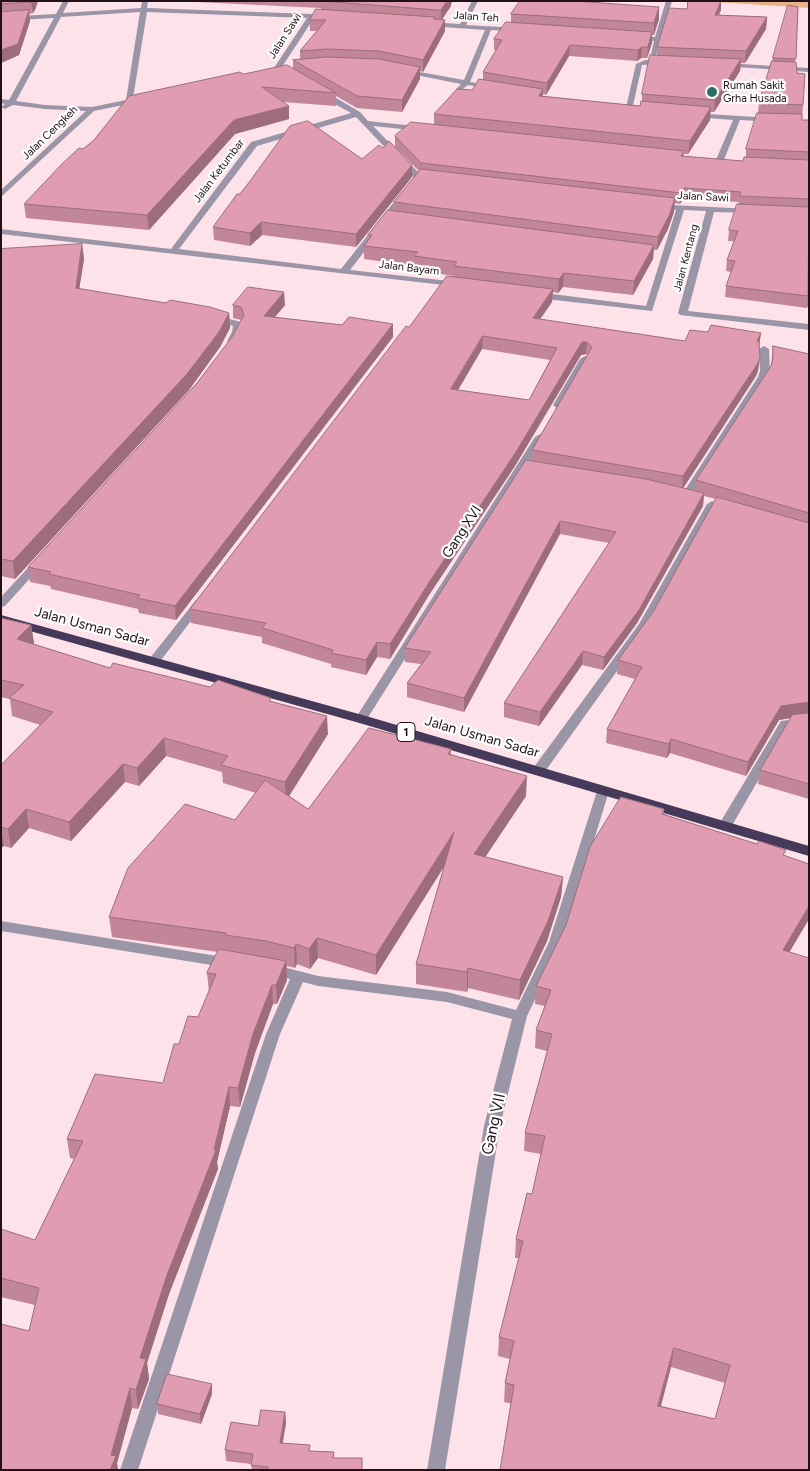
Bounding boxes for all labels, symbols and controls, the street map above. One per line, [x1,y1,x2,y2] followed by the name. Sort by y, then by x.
[453,9,499,25] street label: Jalan Teh
[265,11,305,61] street label: Jalan Sawi
[723,79,787,105] place label: Rumah Sakit Grha Husada
[705,85,719,99] marker: Rumah Sakit Grha Husada
[20,103,80,163] street label: Jalan Cengkeh
[191,137,247,205] street label: Jalan Ketumbar
[677,189,729,205] street label: Jalan Sawi
[671,223,701,293] street label: Jalan Kentang
[378,258,440,278] street label: Jalan Bayam
[439,503,485,561] street label: Gang XVI
[33,604,151,650] street label: Jalan Usman Sadar
[423,713,541,761] street label: Jalan Usman Sadar
[397,722,415,742] road number: 1
[478,1092,510,1156] street label: Gang VII

